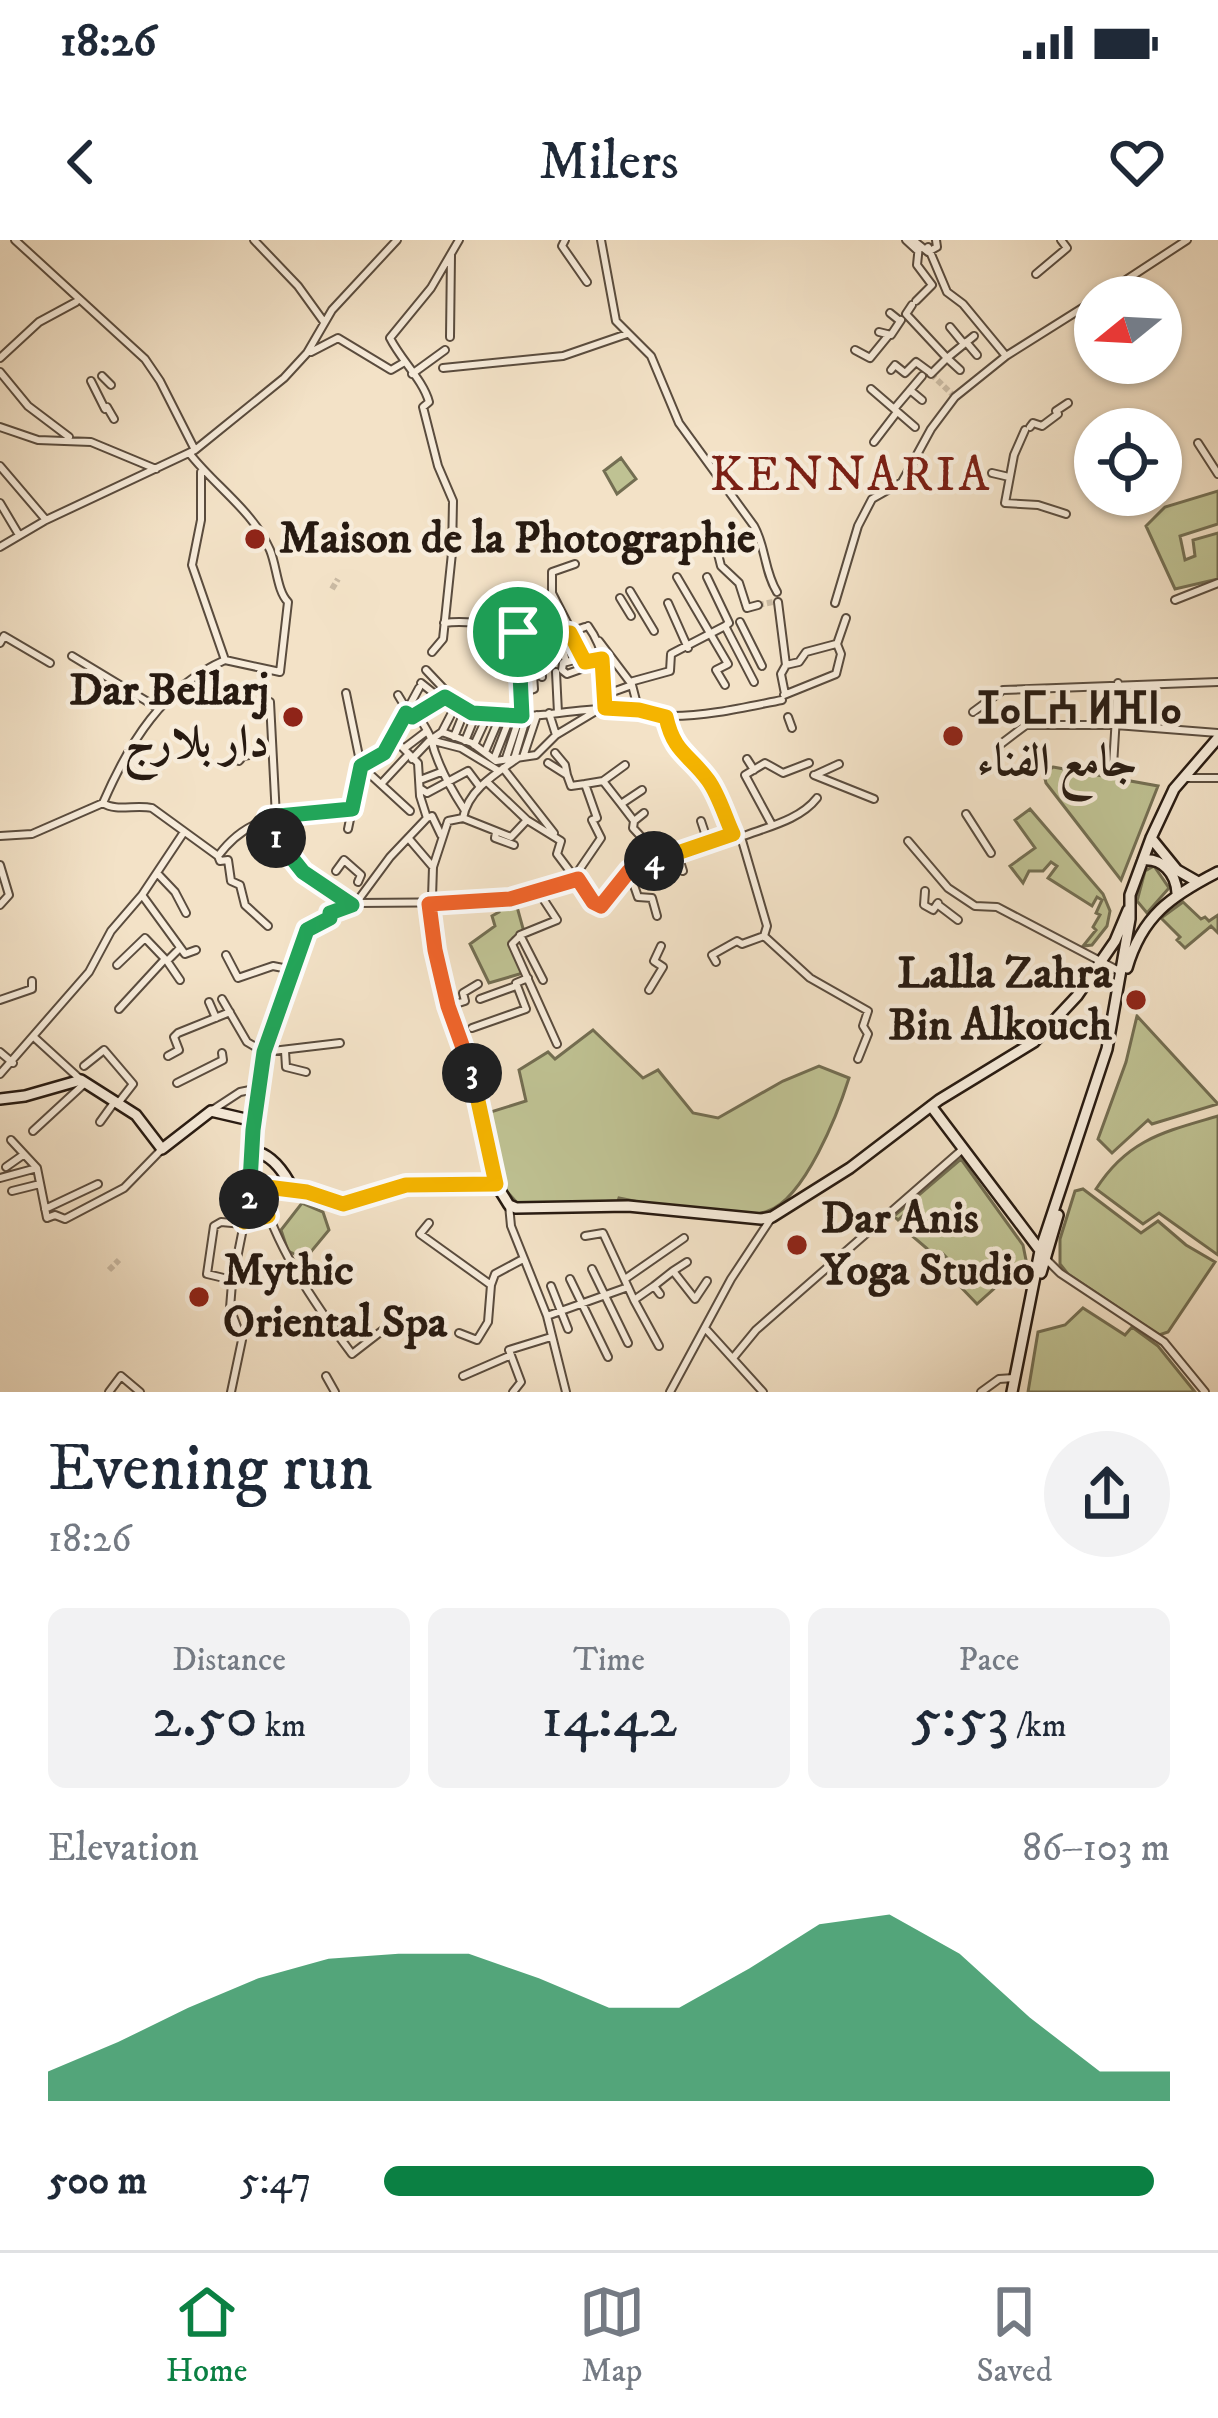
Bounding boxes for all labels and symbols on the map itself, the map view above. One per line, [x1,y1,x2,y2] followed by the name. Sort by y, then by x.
[1074,276,1182,384] north arrow
[710,446,992,506] district label: KENNARIA
[279,511,756,567] place label: Maison de la Photographie
[242,526,268,552] marker: Maison de la Photographie
[467,581,569,683] pin
[69,663,269,782] place label: Dar Bellarj دار بلارج
[977,682,1182,802] place label: ⵊⴰⵎⵄ ⵍⴼⵏⴰ جامع الفناء
[280,704,306,730] marker: Dar Bellarj دار بلارج
[940,723,966,749] marker: ⵊⴰⵎⵄ ⵍⴼⵏⴰ جامع الفناء
[246,808,306,868] pin: 1
[624,831,684,891] pin: 4
[888,946,1113,1054] place label: Lalla Zahra Bin Alkouch
[1123,987,1149,1013] marker: Lalla Zahra Bin Alkouch
[442,1043,502,1103] pin: 3
[219,1169,279,1229] pin: 2
[820,1191,1035,1299] place label: Dar Anis Yoga Studio
[784,1232,810,1258] marker: Dar Anis Yoga Studio
[223,1243,448,1351] place label: Mythic Oriental Spa
[186,1284,212,1310] marker: Mythic Oriental Spa

